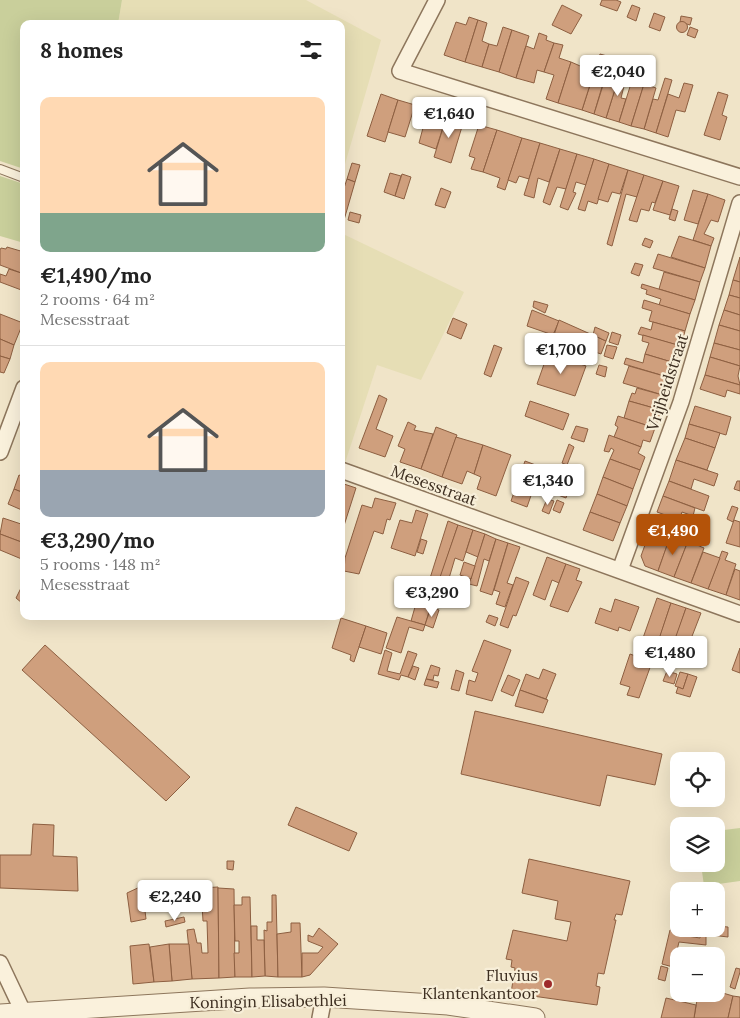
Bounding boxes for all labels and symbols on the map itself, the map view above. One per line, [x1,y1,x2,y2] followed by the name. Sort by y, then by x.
[577,54,659,97] pin: €2,040
[408,96,490,139] pin: €1,640
[642,330,692,434] street label: Vrijheidstraat
[520,332,602,375] pin: €1,700
[388,460,480,510] street label: Mesesstraat
[507,464,589,506] pin: €1,340
[632,514,714,556] pin: €1,490
[391,576,473,618] pin: €3,290
[629,636,711,678] pin: €1,480
[134,880,216,922] pin: €2,240
[422,965,538,1003] place label: Fluvius Klantenkantoor
[542,978,554,990] marker: Fluvius Klantenkantoor
[189,990,347,1012] street label: Koningin Elisabethlei

